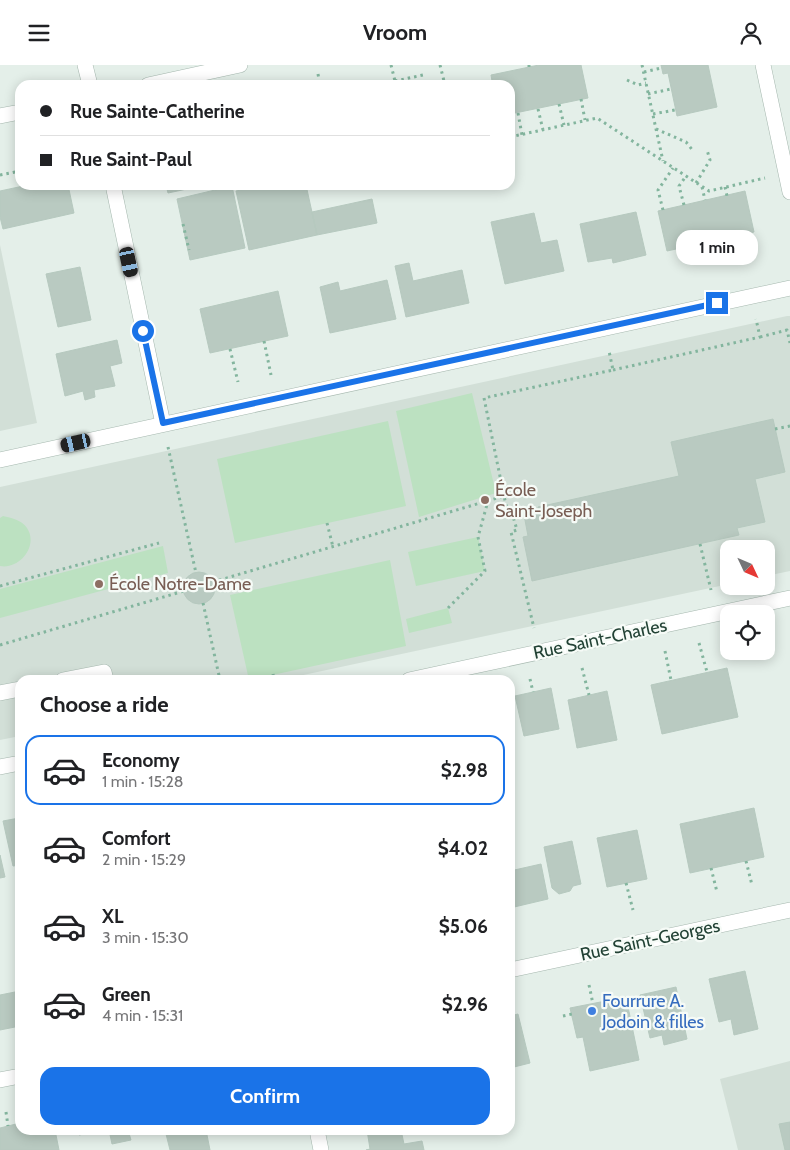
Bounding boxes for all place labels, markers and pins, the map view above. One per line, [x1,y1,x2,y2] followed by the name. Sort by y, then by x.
[495,479,592,522] place label: École Saint-Joseph
[479,494,491,506] marker: École Saint-Joseph
[109,573,251,595] place label: École Notre-Dame
[93,578,105,590] marker: École Notre-Dame
[601,990,704,1033] place label: Fourrure A. Jodoin & filles
[586,1005,598,1017] marker: Fourrure A. Jodoin & filles

